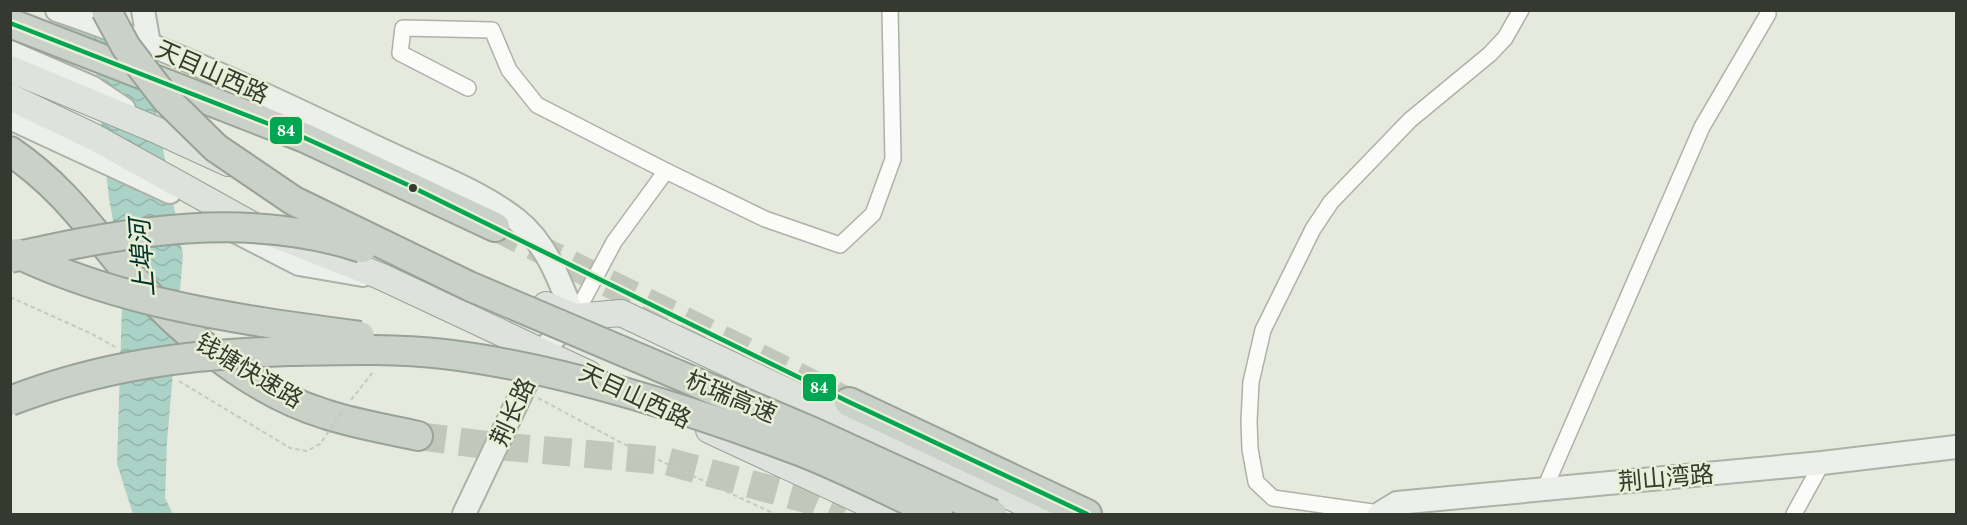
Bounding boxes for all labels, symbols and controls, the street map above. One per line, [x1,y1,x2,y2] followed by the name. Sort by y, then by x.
[149,32,274,114] street label: 天目山西路
[269,116,303,145] line badge: 84
[277,119,295,143] text: 84
[407,182,419,194] unlabelled marker
[120,213,166,298] water label: 上埠河
[188,326,309,418] street label: 钱塘快速路
[573,355,697,439] street label: 天目山西路
[679,363,782,433] street label: 杭瑞高速
[482,372,545,453] street label: 荆长路
[802,373,837,402] line badge: 84
[810,376,828,400] text: 84
[1617,457,1715,501] street label: 荆山湾路

